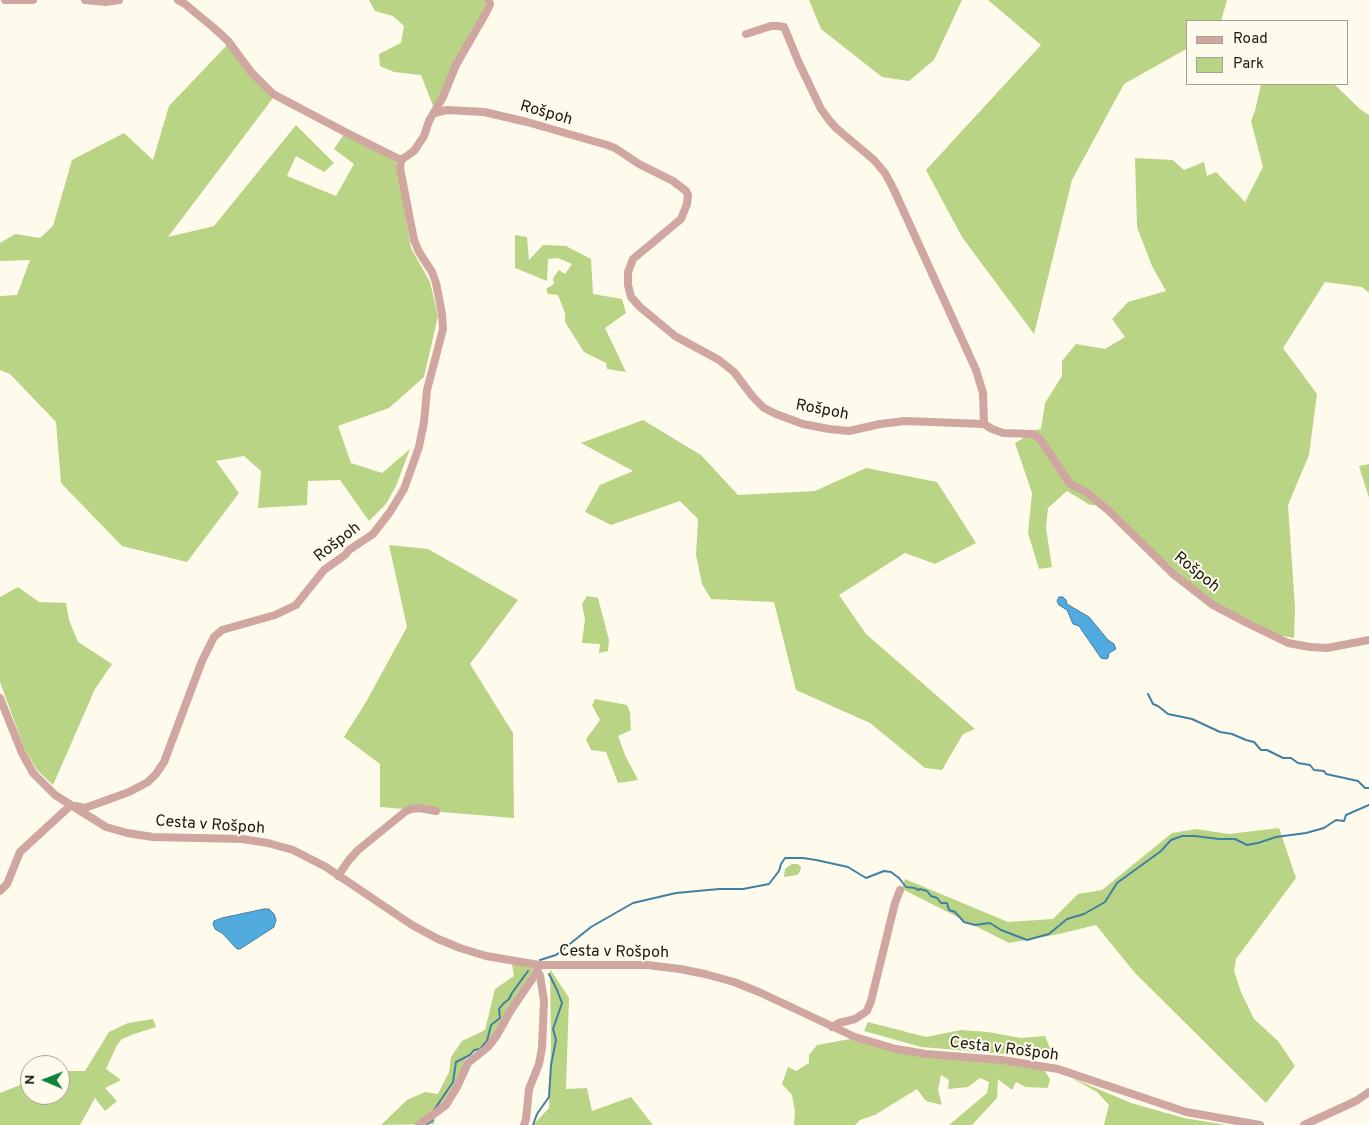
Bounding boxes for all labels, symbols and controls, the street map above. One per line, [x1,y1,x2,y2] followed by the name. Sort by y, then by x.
[1186,20,1349,85] legend
[1233,30,1268,49] text: Road
[1233,55,1264,74] text: Park
[518,97,574,131] street label: Rošpoh
[794,396,850,426] street label: Rošpoh
[311,519,365,567] street label: Rošpoh
[1169,549,1223,597] street label: Rošpoh
[154,813,266,839] street label: Cesta v Rošpoh
[559,942,669,964] street label: Cesta v Rošpoh
[948,1034,1060,1066] street label: Cesta v Rošpoh
[20,1055,70,1105] north arrow
[22,1075,39,1085] text: N

